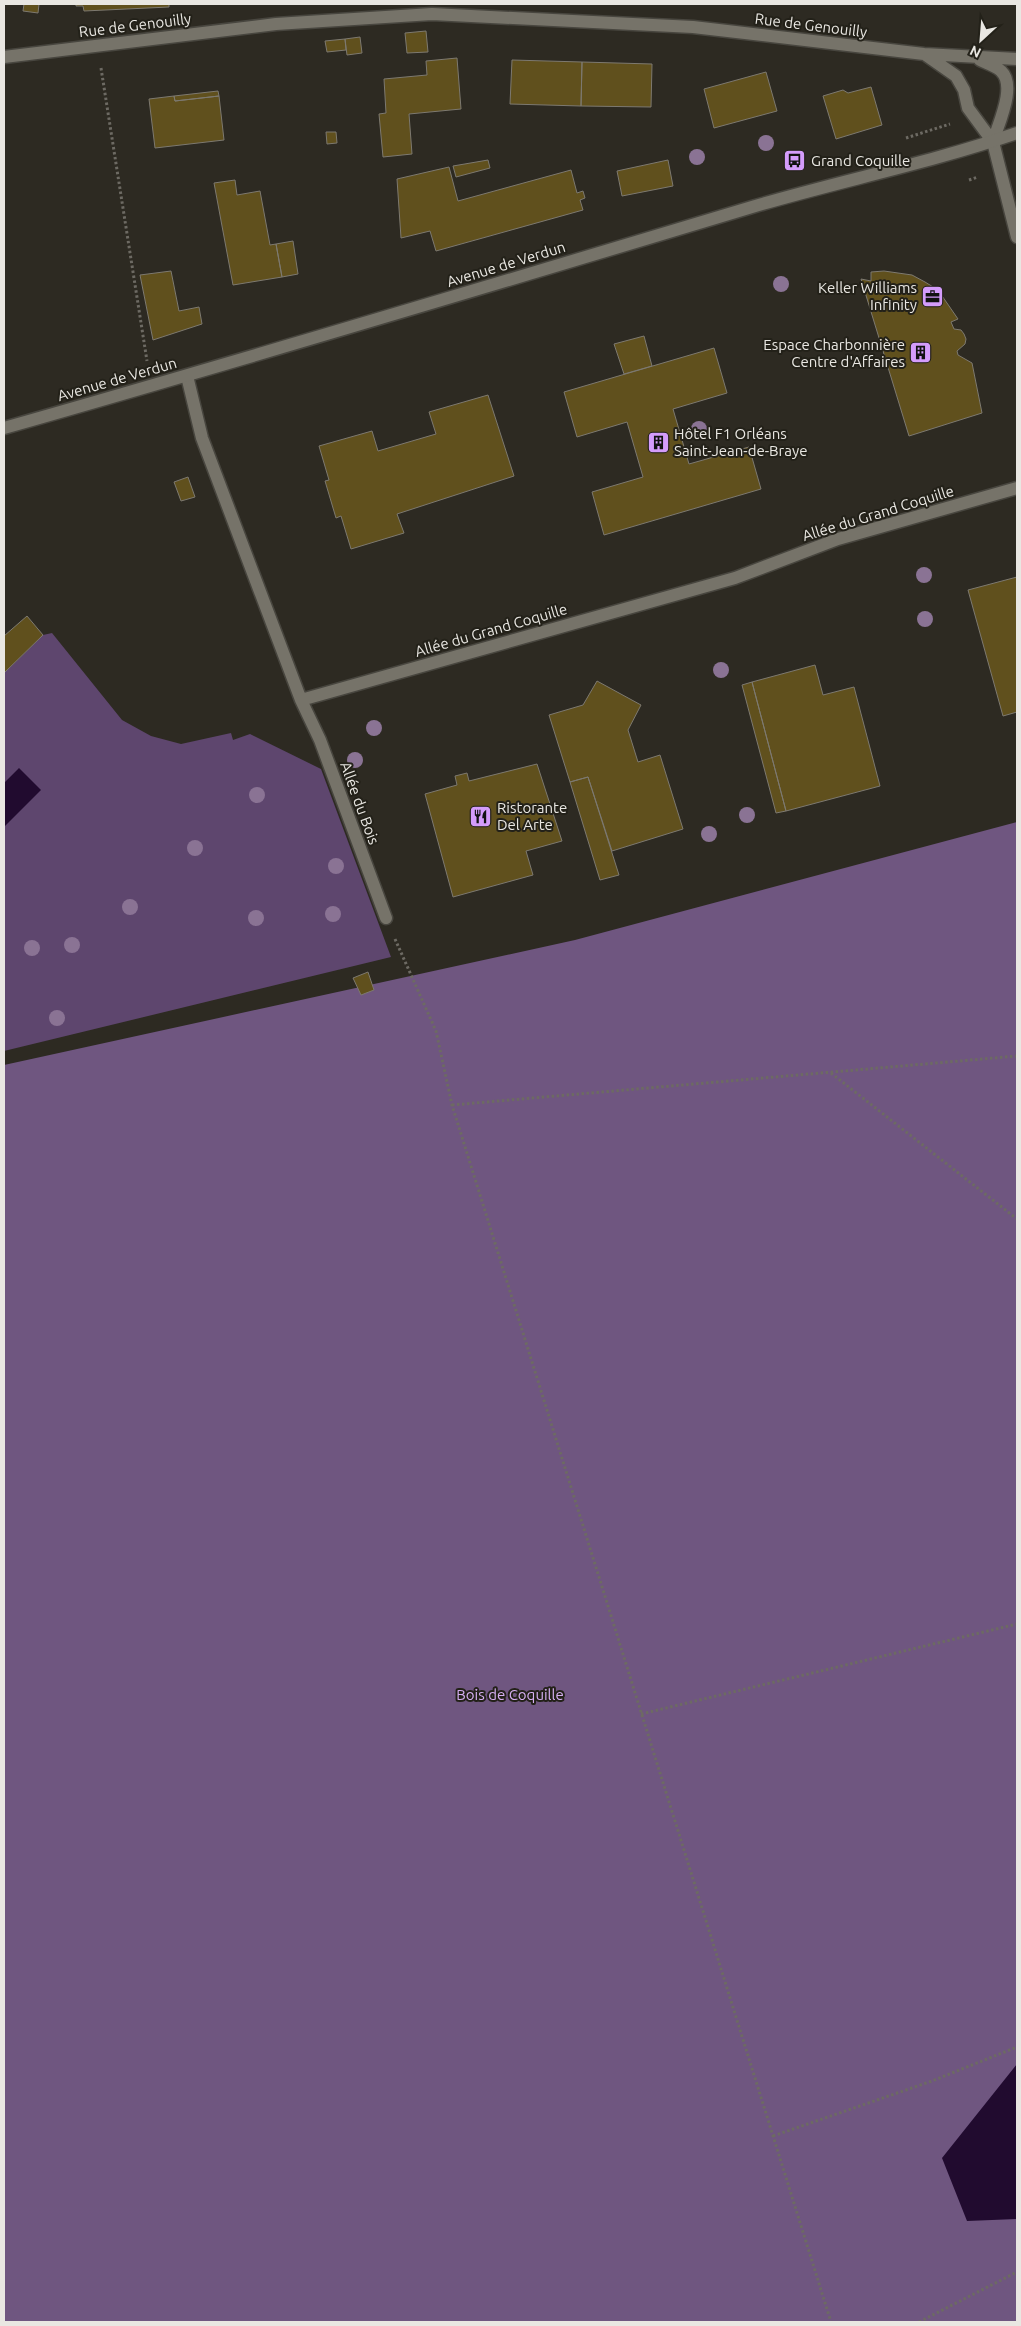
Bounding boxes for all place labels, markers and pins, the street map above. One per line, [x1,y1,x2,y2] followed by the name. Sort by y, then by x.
[783,148,807,172] bus stop icon: Grand Coquille
[811,152,910,169] place label: Grand Coquille
[818,279,917,313] place label: Keller Williams Infinity
[921,284,945,308] office icon: Keller Williams Infinity
[763,336,905,370] place label: Espace Charbonnière Centre d'Affaires
[909,341,933,365] building icon: Espace Charbonnière Centre d'Affaires
[674,425,807,459] place label: Hôtel F1 Orléans Saint-Jean-de-Braye
[646,430,670,454] building icon: Hôtel F1 Orléans Saint-Jean-de-Braye
[497,799,567,833] place label: Ristorante Del Arte
[469,804,493,828] restaurant icon: Ristorante Del Arte

